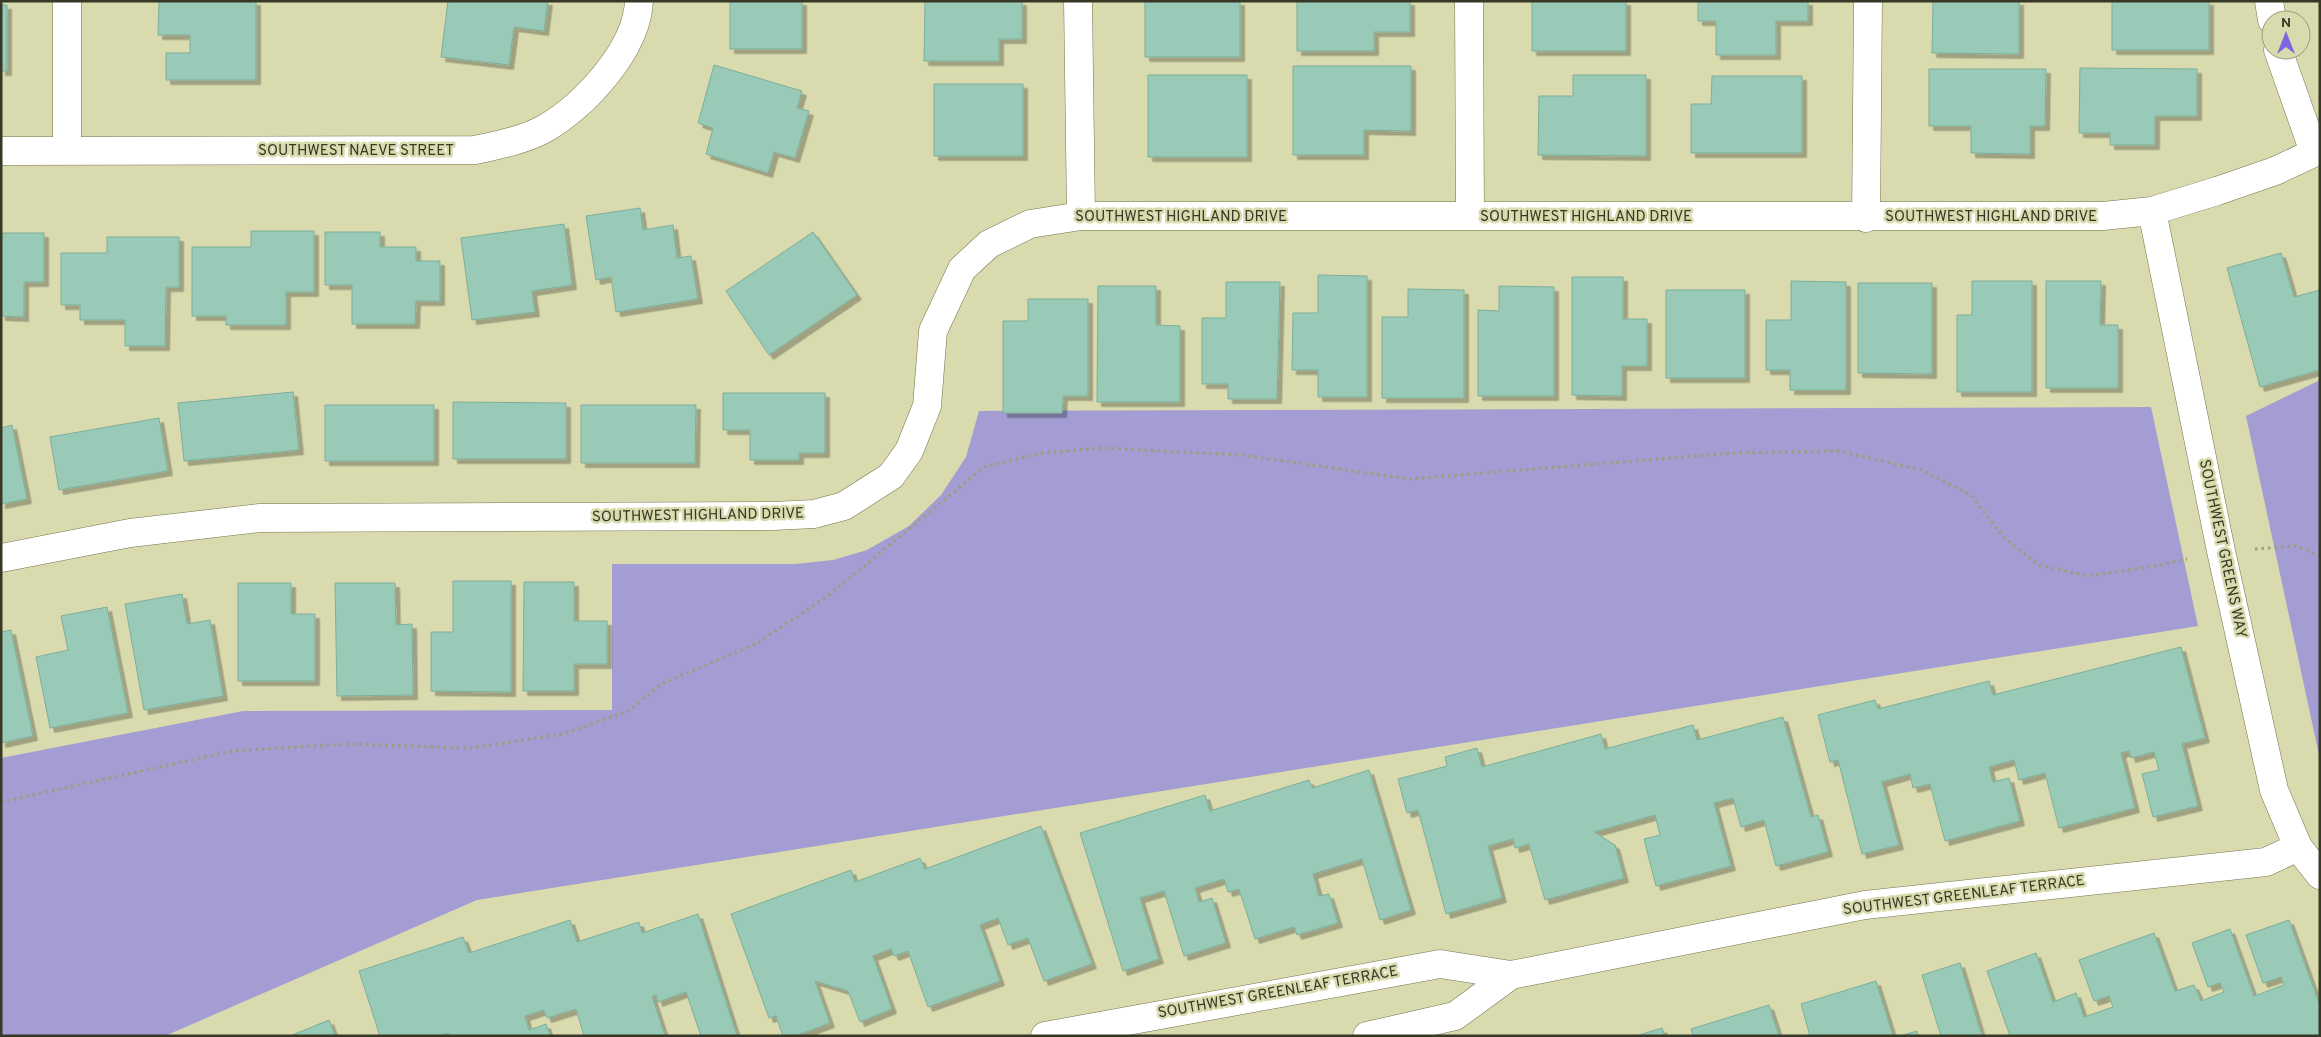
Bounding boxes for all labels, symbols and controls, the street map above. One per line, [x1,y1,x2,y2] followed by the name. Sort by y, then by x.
[2261,10,2311,60] north arrow
[2281,15,2291,32] text: N
[258,142,454,161] street label: SOUTHWEST NAEVE STREET
[1075,208,1287,227] street label: SOUTHWEST HIGHLAND DRIVE
[1480,208,1692,227] street label: SOUTHWEST HIGHLAND DRIVE
[1885,208,2097,227] street label: SOUTHWEST HIGHLAND DRIVE
[2194,458,2250,640] street label: SOUTHWEST GREENS WAY
[592,505,804,527] street label: SOUTHWEST HIGHLAND DRIVE
[1842,872,2086,920] street label: SOUTHWEST GREENLEAF TERRACE
[1156,963,1400,1023] street label: SOUTHWEST GREENLEAF TERRACE

